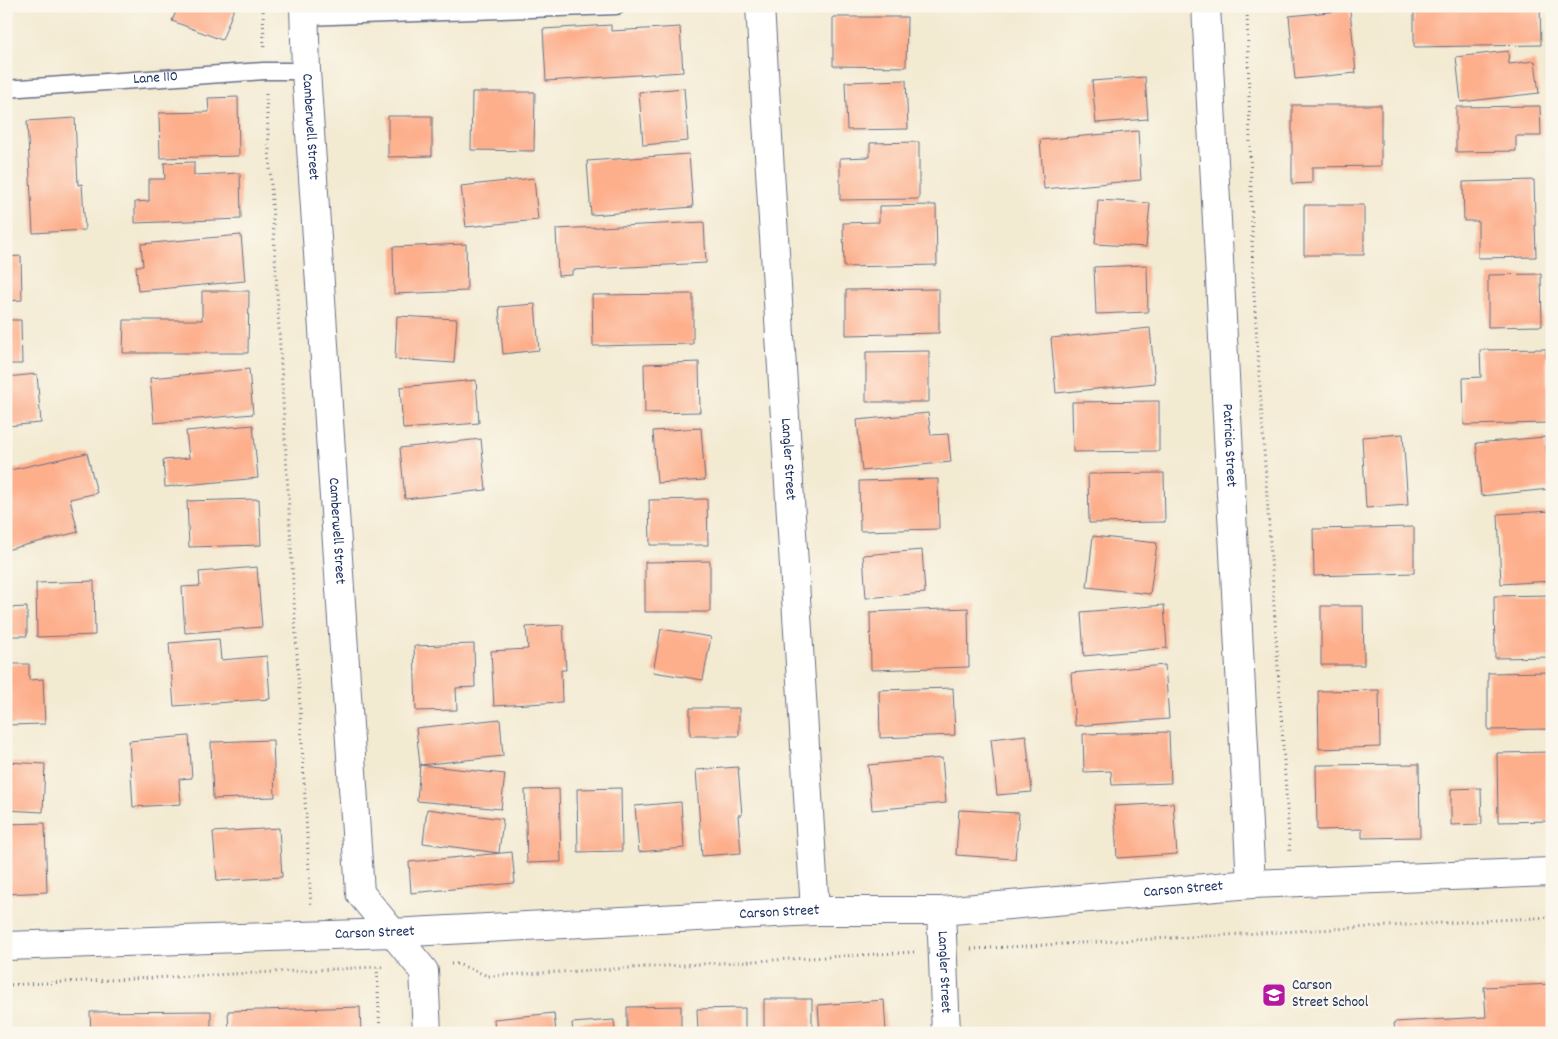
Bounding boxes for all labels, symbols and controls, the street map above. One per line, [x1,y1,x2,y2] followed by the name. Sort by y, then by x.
[132,66,179,91] street label: Lane 110
[295,73,324,181] street label: Camberwell Street
[1215,403,1242,488] street label: Patricia Street
[774,417,801,501] street label: Langler Street
[322,477,351,585] street label: Camberwell Street
[1143,875,1225,904] street label: Carson Street
[739,900,820,926] street label: Carson Street
[334,921,416,946] street label: Carson Street
[931,930,956,1014] street label: Langler Street
[1292,975,1369,1014] place label: Carson Street School
[1261,982,1287,1008] school or university icon: Carson Street School

